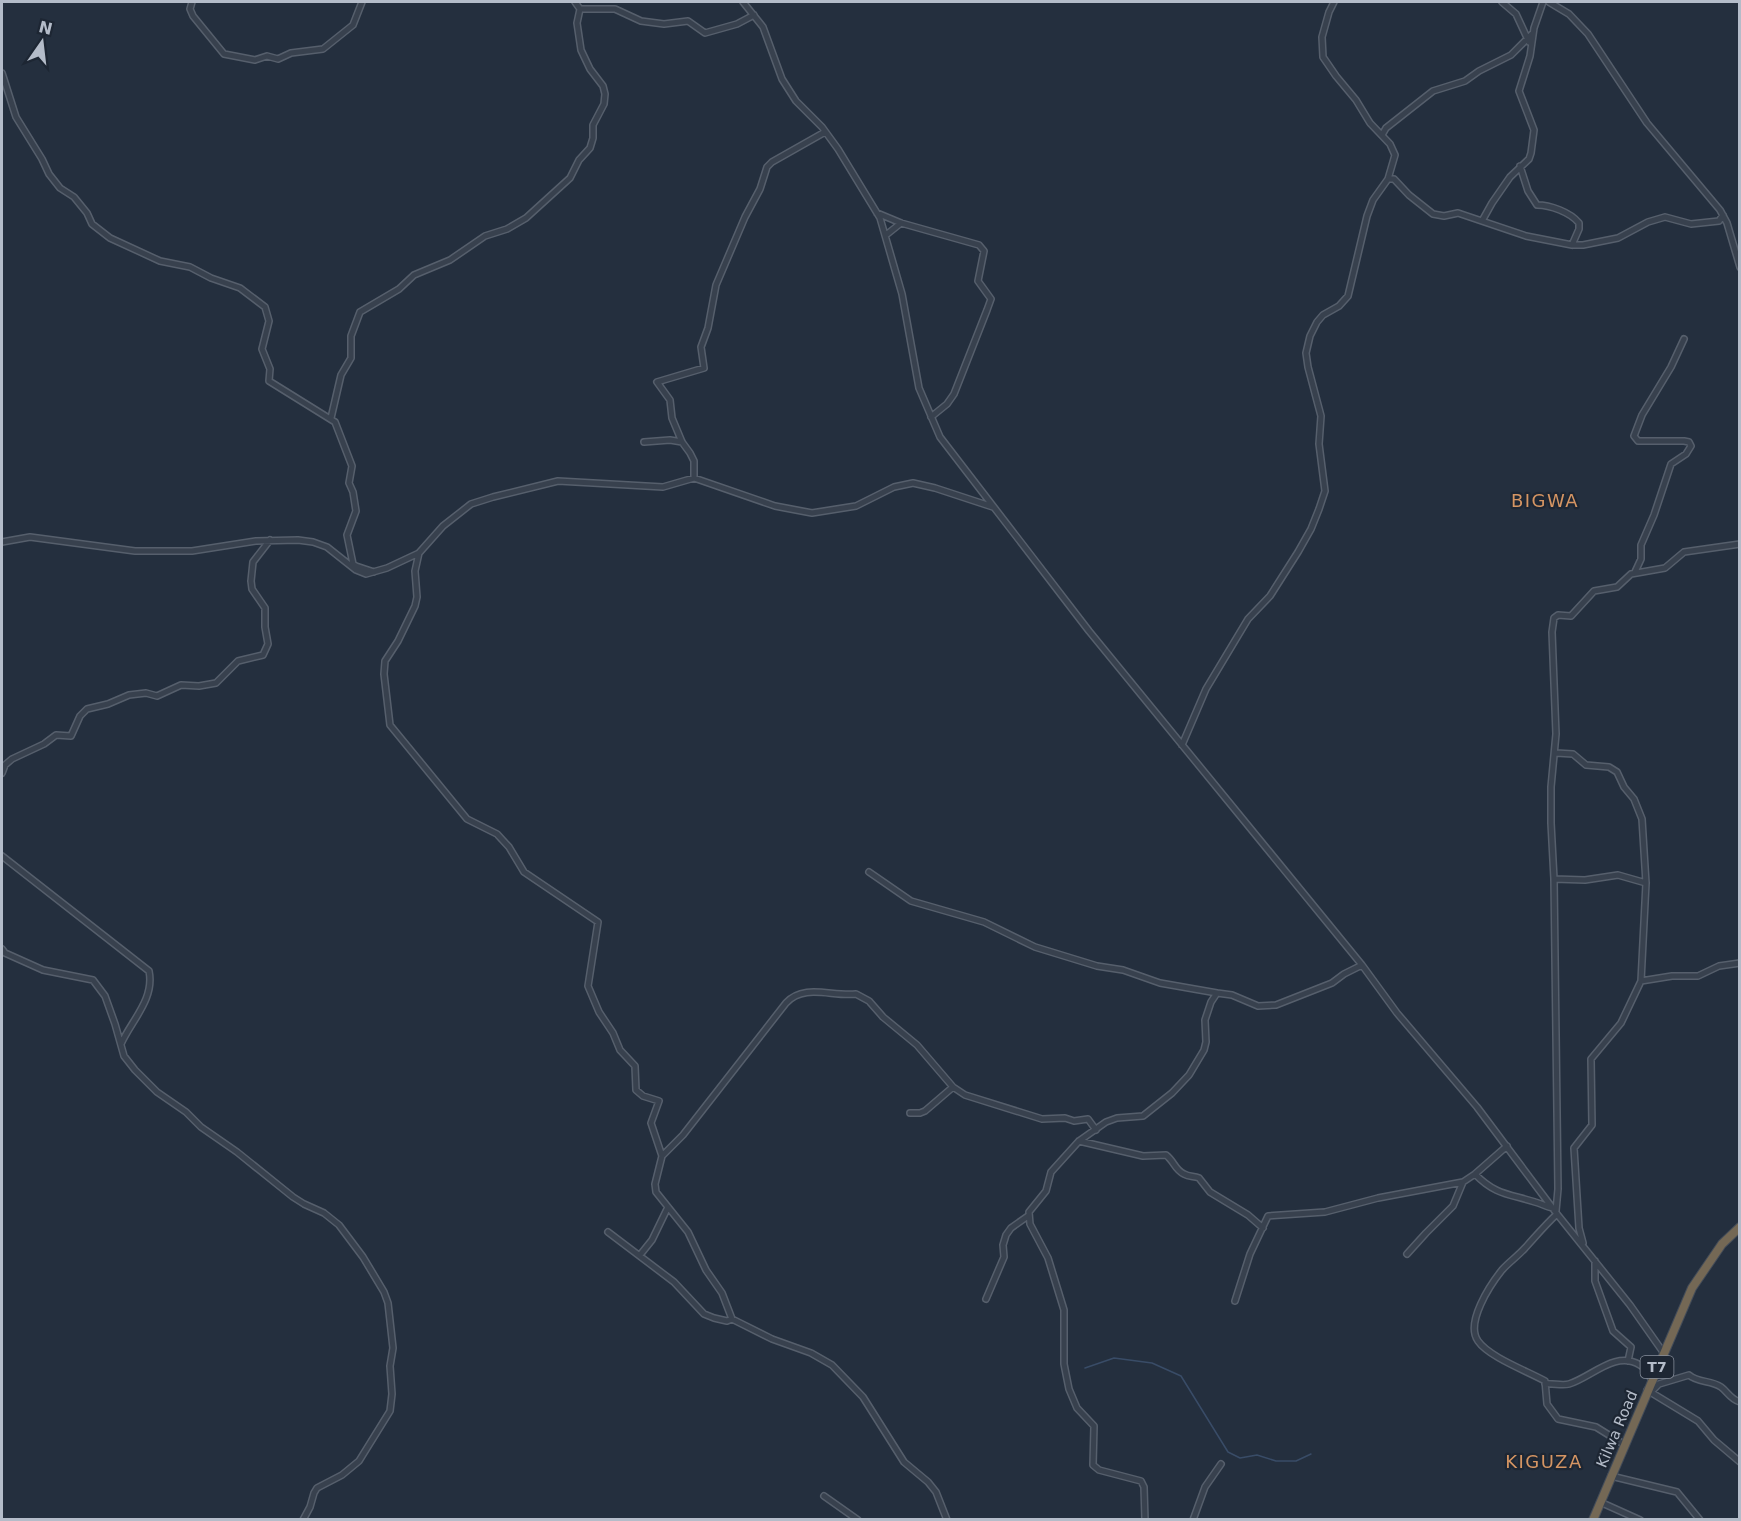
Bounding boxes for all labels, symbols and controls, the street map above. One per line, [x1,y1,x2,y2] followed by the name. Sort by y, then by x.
[12,12,72,72] north arrow
[37,17,54,39] text: N
[1511,490,1579,511] district label: BIGWA
[1640,1356,1674,1378] road number: T7
[1593,1388,1641,1470] street label: Kilwa Road
[1505,1451,1583,1472] district label: KIGUZA

